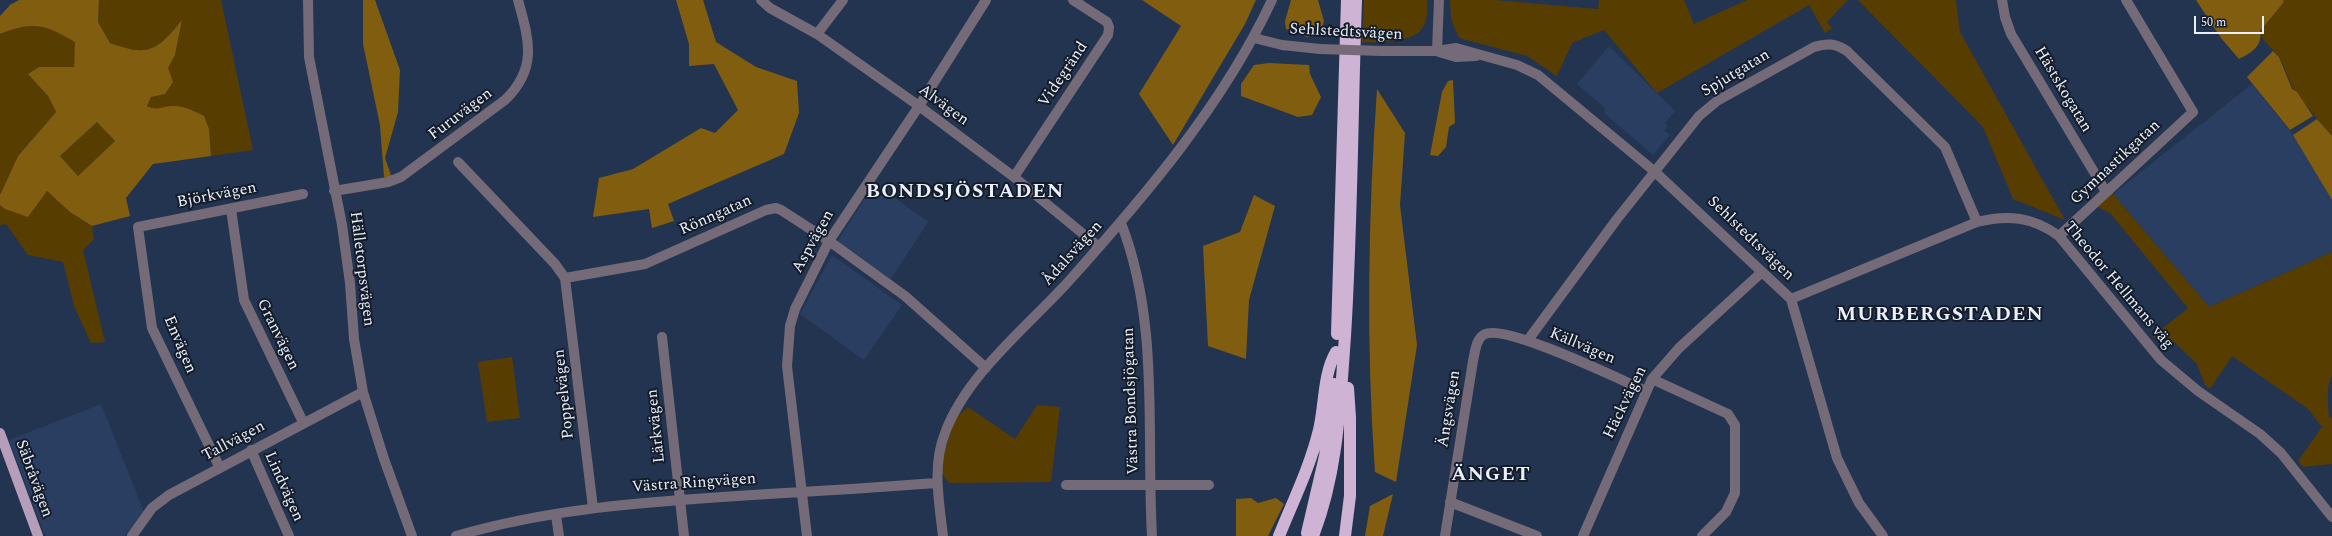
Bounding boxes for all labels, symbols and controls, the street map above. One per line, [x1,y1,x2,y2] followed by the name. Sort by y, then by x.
[2196,8,2266,34] scale bar
[2201,13,2226,32] text: 50 m
[1289,20,1403,46] street label: Sehlstedtsvägen
[1035,39,1093,111] street label: Videgränd
[2029,44,2095,136] street label: Hästskogatan
[1698,46,1774,102] street label: Spjutgatan
[914,81,972,131] street label: Alvägen
[425,85,497,145] street label: Furuvägen
[2067,116,2165,210] street label: Gymnastikgatan
[176,179,258,213] street label: Björkvägen
[866,181,1064,205] district label: BONDSJÖSTADEN
[677,192,755,240] street label: Rönngatan
[1703,193,1797,285] street label: Sehlstedtsvägen
[789,207,839,277] street label: Aspvägen
[344,210,378,328] street label: Hälletorpsvägen
[1039,217,1107,291] street label: Ådalsvägen
[2059,218,2177,354] street label: Theodor Hellmans väg
[252,296,302,374] street label: Granvägen
[1836,304,2044,328] district label: MURBERGSTADEN
[158,313,200,377] street label: Envägen
[1546,325,1618,369] street label: Källvägen
[1120,327,1144,475] street label: Västra Bondsjögatan
[551,348,579,440] street label: Poppelvägen
[1600,364,1652,442] street label: Häckvägen
[1434,369,1466,449] street label: Ängsvägen
[644,388,670,464] street label: Lärkvägen
[199,417,269,467] street label: Tallvägen
[10,438,56,520] street label: Säbråvägen
[259,449,307,525] street label: Lindvägen
[1451,464,1531,488] district label: ÄNGET
[631,470,757,498] street label: Västra Ringvägen

